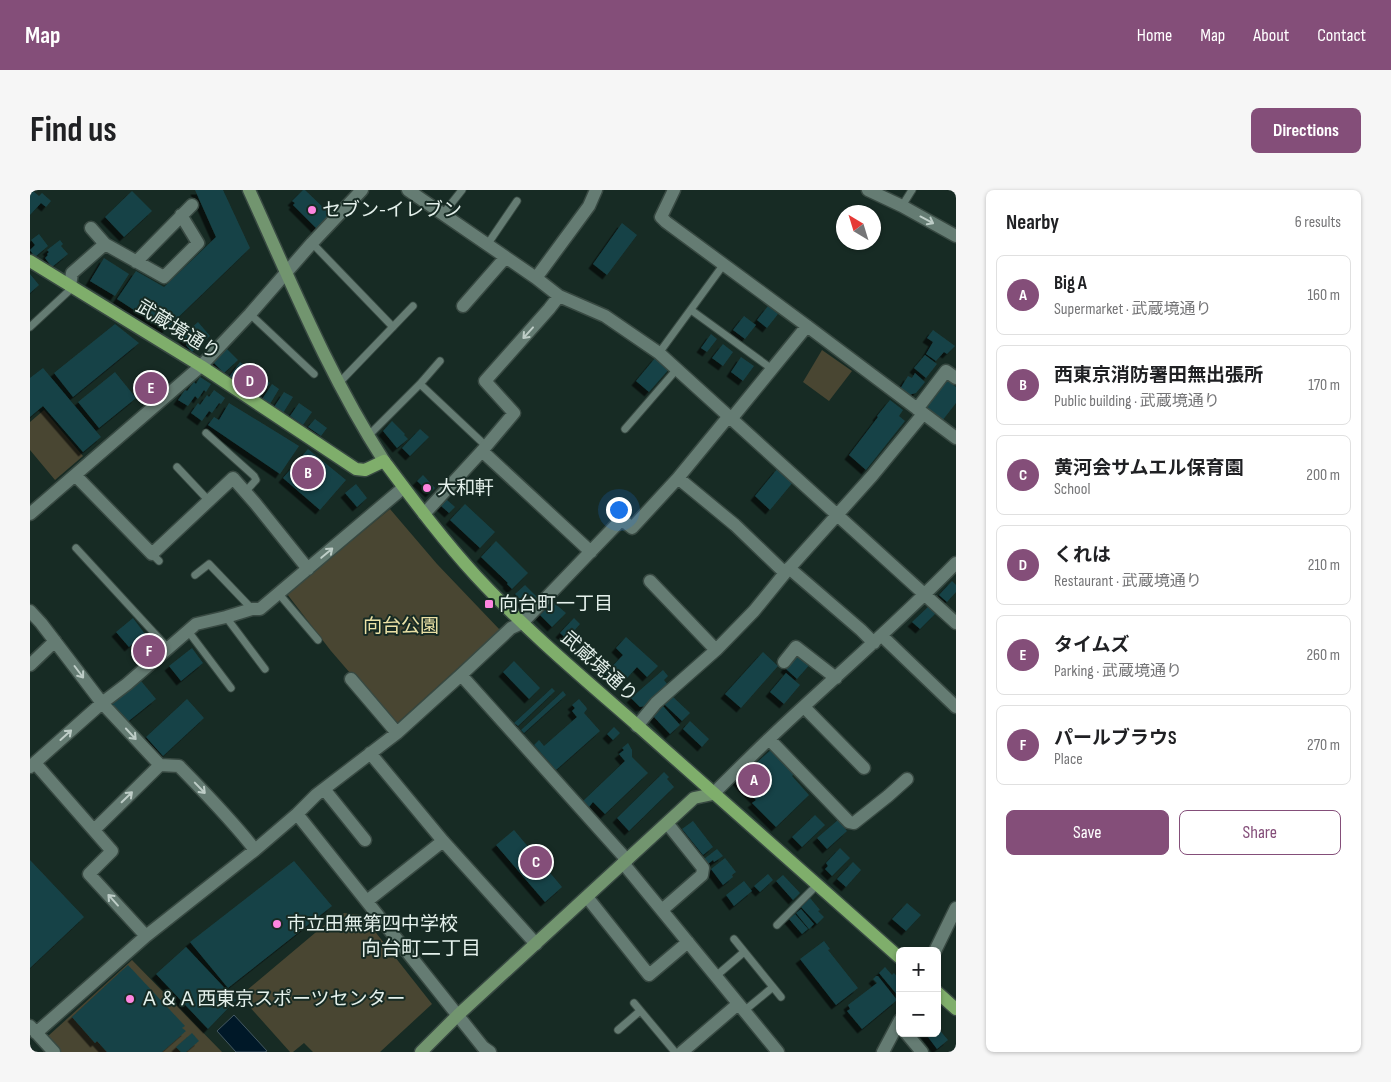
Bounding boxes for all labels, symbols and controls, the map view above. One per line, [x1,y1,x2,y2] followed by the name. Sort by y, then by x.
[25,21,60,50] text: Map
[1137,25,1172,46] text: Home
[1200,25,1225,46] text: Map
[1253,25,1289,46] text: About
[1317,25,1366,46] text: Contact
[1251,108,1361,153] button: Directions
[30,109,117,152] text: Find us
[322,199,462,222] place label: セブン-イレブン
[306,204,318,216] marker: セブン-イレブン
[836,205,881,250] north arrow
[1006,210,1059,235] text: Nearby
[1295,213,1341,232] text: 6 results
[919,216,934,225] one-way arrow
[1054,272,1087,295] text: Big A
[1019,286,1027,305] text: A
[1307,286,1340,305] text: 160 m
[132,295,224,365] street label: 武蔵境通り
[1054,300,1212,319] text: Supermarket · 武蔵境通り
[522,327,534,340] one-way arrow
[234,362,266,400] pin: D
[1054,364,1263,387] text: 西東京消防署田無出張所
[135,369,167,407] pin: E
[1019,376,1027,395] text: B
[1308,376,1340,395] text: 170 m
[1054,392,1220,411] text: Public building · 武蔵境通り
[292,454,324,492] pin: B
[1054,457,1244,480] text: 黄河会サムエル保育園
[1019,466,1027,485] text: C
[1306,466,1340,485] text: 200 m
[437,477,494,500] place label: 大和軒
[1054,480,1090,499] text: School
[421,482,433,494] marker: 大和軒
[606,497,632,523] your location
[1054,544,1111,567] text: くれは
[320,547,333,558] one-way arrow
[1019,556,1027,575] text: D
[1308,556,1340,575] text: 210 m
[1054,572,1202,591] text: Restaurant · 武蔵境通り
[499,593,613,616] place label: 向台町一丁目
[483,598,495,610] marker: 向台町一丁目
[363,615,439,638] park label: 向台公園
[556,627,642,707] street label: 武蔵境通り
[133,632,165,670] pin: F
[1054,634,1130,657] text: タイムズ
[1020,646,1026,665] text: E
[1306,646,1340,665] text: 260 m
[1054,662,1182,681] text: Parking · 武蔵境通り
[73,665,84,678] one-way arrow
[1054,727,1177,750] text: パールブラウS
[125,728,137,740] one-way arrow
[59,730,72,741] one-way arrow
[1020,736,1026,755] text: F
[1307,736,1340,755] text: 270 m
[1054,750,1083,769] text: Place
[738,761,770,799] pin: A
[194,781,206,794] one-way arrow
[121,791,133,803] one-way arrow
[1006,810,1169,855] button: Save
[1179,810,1341,855] button: Share
[520,843,552,881] pin: C
[107,893,119,906] one-way arrow
[287,913,458,936] place label: 市立田無第四中学校
[271,918,283,930] marker: 市立田無第四中学校
[361,937,481,961] district label: 向台町二丁目
[896,947,941,1037] map controls
[896,947,941,992] button: +
[140,988,406,1011] place label: Ａ＆Ａ西東京スポーツセンター
[896,992,941,1037] button: −
[124,993,136,1005] marker: Ａ＆Ａ西東京スポーツセンター

